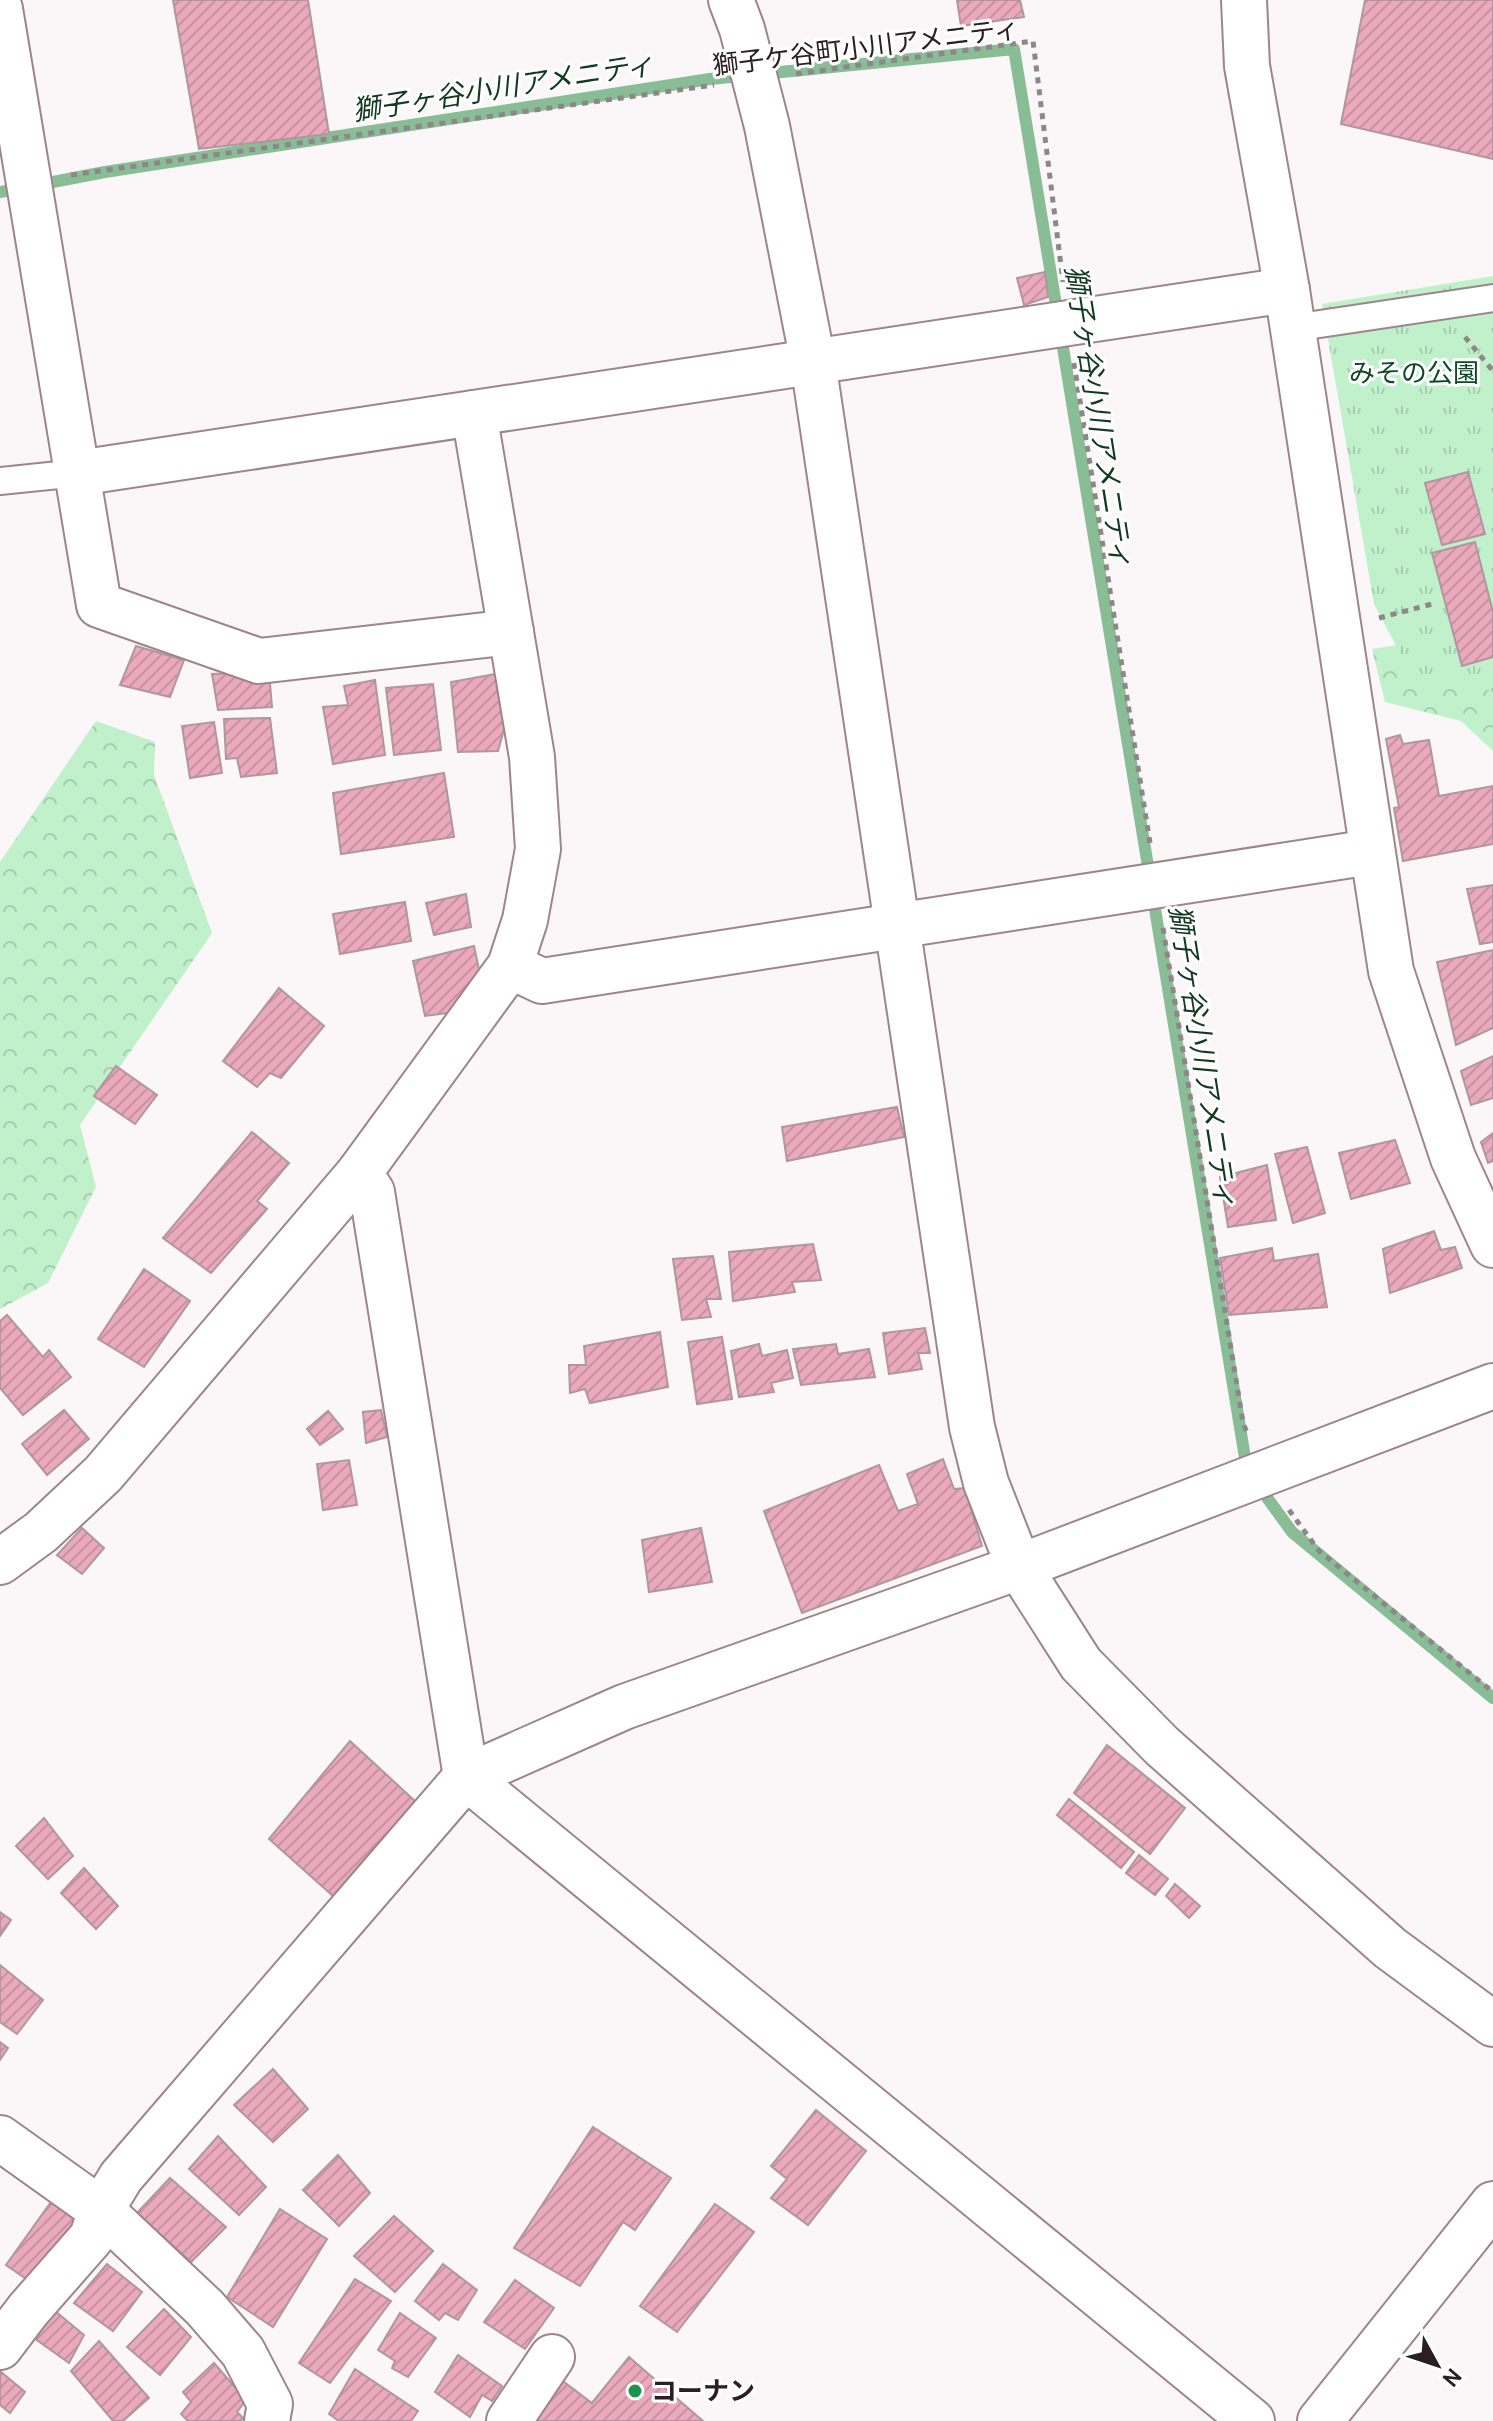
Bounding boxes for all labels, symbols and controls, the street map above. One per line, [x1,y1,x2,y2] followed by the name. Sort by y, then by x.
[711,12,1021,82] street label: 獅子ケ谷町小川アメニティ
[350,46,656,128] water label: 獅子ヶ谷小川アメニティ
[1058,263,1140,569] water label: 獅子ヶ谷小川アメニティ
[1349,357,1479,389] park label: みその公園
[1162,903,1244,1209] water label: 獅子ヶ谷小川アメニティ
[1397,2325,1477,2405] north arrow
[1437,2363,1467,2392] text: N
[651,2375,755,2407] place label: コーナン
[626,2382,644,2400] marker: コーナン

